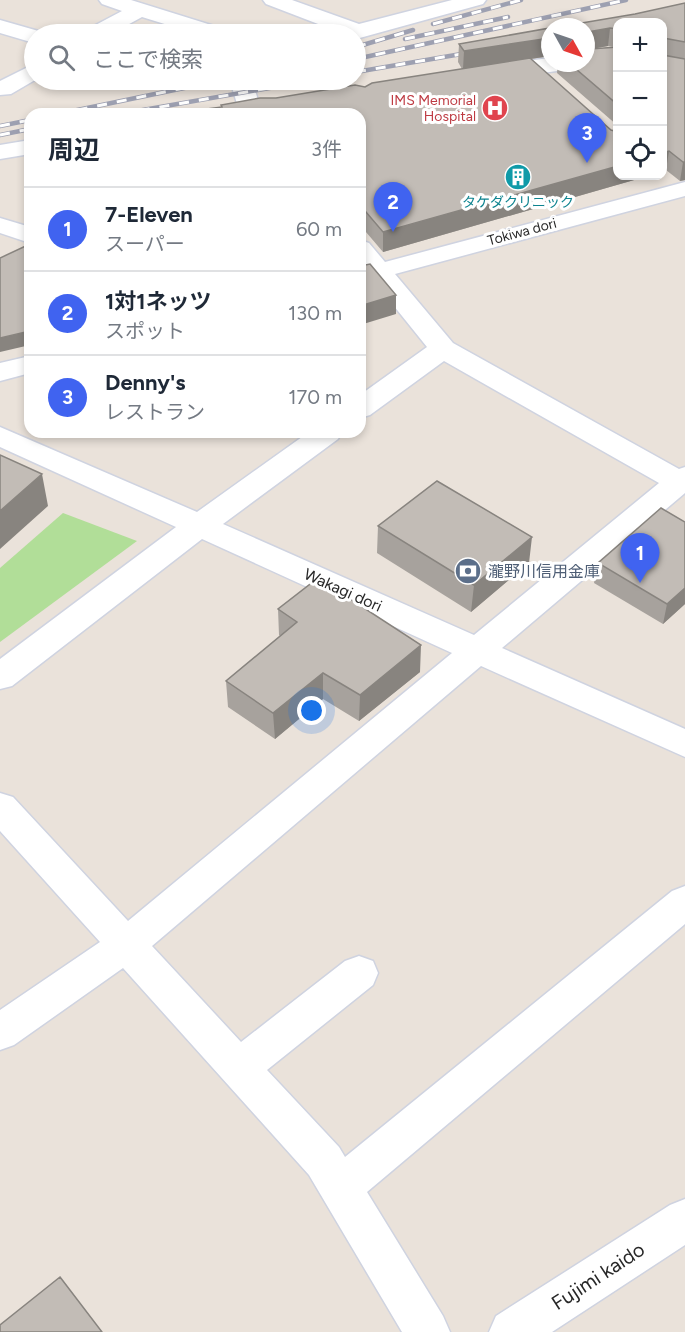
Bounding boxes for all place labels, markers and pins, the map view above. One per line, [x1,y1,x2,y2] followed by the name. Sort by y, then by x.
[391,92,476,125] place label: IMS Memorial Hospital
[480,93,510,123] hospital icon: IMS Memorial Hospital
[568,114,606,163] pin: 3
[503,162,533,192] building icon: タケダクリニック
[374,182,412,232] pin: 2
[462,194,574,211] place label: タケダクリニック
[620,534,660,583] pin: 1
[453,556,483,586] bank icon: 瀧野川信用金庫
[488,562,600,581] place label: 瀧野川信用金庫

